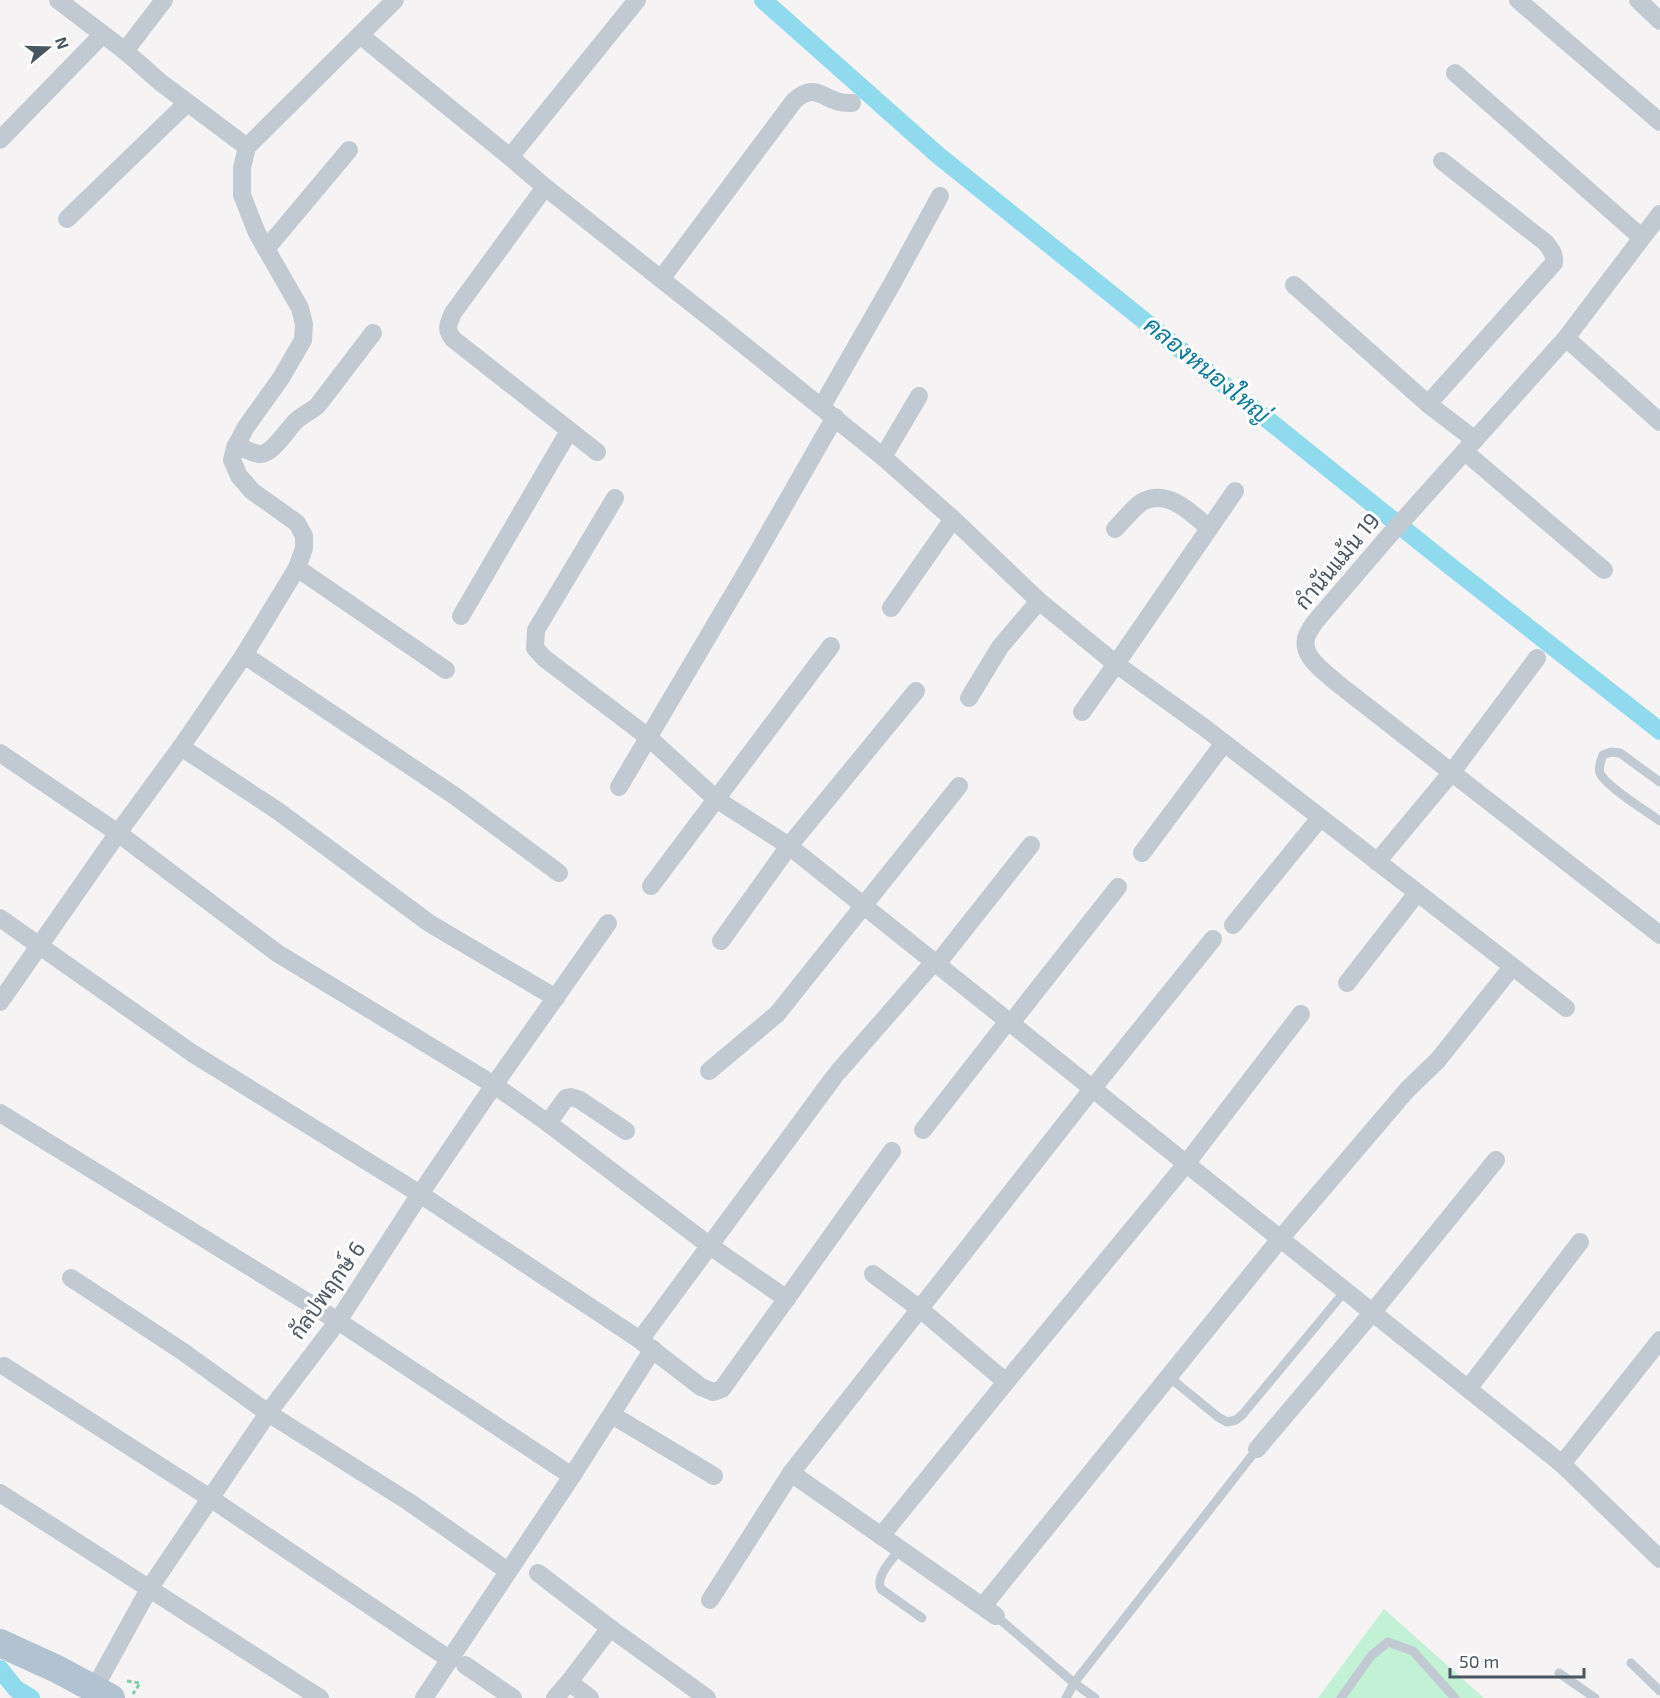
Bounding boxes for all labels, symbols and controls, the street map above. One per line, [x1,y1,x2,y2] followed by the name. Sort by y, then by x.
[18,18,78,78] north arrow
[52,34,74,52] text: N
[1139,309,1277,430] water label: คลองหนองใหญ่
[1288,507,1384,614] street label: กำนันแม้น 19
[283,1235,371,1345] street label: กัลปพฤกษ์ 6
[1450,1641,1584,1679] scale bar
[1459,1650,1499,1672] text: 50 m

